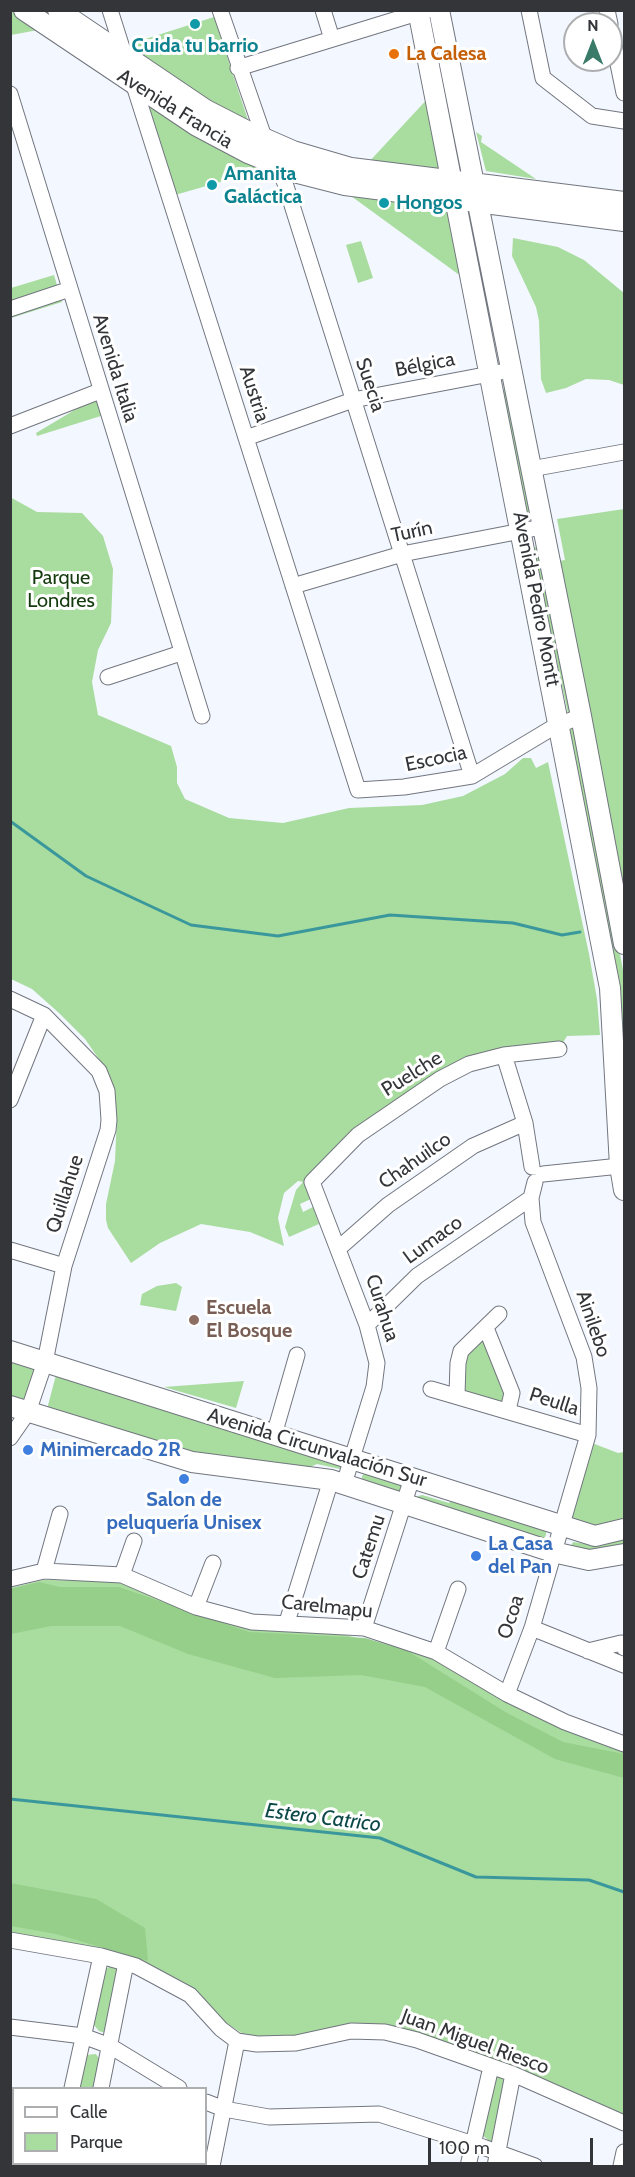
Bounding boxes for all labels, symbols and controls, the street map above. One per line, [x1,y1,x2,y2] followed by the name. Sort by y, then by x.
[563,12,623,72] north arrow
[587,16,599,35] text: N
[188,17,202,31] marker: Cuida tu barrio
[132,34,258,58] place label: Cuida tu barrio
[406,42,486,66] place label: La Calesa
[387,47,401,61] marker: La Calesa
[113,64,237,154] street label: Avenida Francia
[224,162,302,209] place label: Amanita Galáctica
[205,178,219,192] marker: Amanita Galáctica
[396,191,463,215] place label: Hongos
[377,196,391,210] marker: Hongos
[87,311,143,425] street label: Avenida Italia
[393,347,457,383] street label: Bélgica
[350,355,390,415] street label: Suecia
[234,363,274,425] street label: Austria
[507,509,565,689] street label: Avenida Pedro Montt
[389,516,435,548] street label: Turín
[27,566,95,613] park label: Parque Londres
[403,741,469,777] street label: Escocia
[377,1046,447,1102] street label: Puelche
[374,1127,456,1195] street label: Chahuilco
[41,1152,89,1236] street label: Quillahue
[399,1210,467,1270] street label: Lumaco
[360,1271,404,1345] street label: Curahua
[570,1288,616,1360] street label: Ainilebo
[206,1296,292,1343] place label: Escuela El Bosque
[187,1313,201,1327] marker: Escuela El Bosque
[526,1383,582,1421] street label: Peulla
[205,1403,429,1493] street label: Avenida Circunvalación Sur
[40,1438,181,1462] place label: Minimercado 2R
[21,1443,35,1457] marker: Minimercado 2R
[177,1472,191,1486] marker: Salon de peluquería Unisex
[107,1488,261,1535] place label: Salon de peluquería Unisex
[347,1512,391,1582] street label: Catemu
[488,1532,553,1579] place label: La Casa del Pan
[469,1549,483,1563] marker: La Casa del Pan
[280,1590,374,1624] street label: Carelmapu
[493,1592,529,1642] street label: Ocoa
[264,1798,382,1838] water label: Estero Catrico
[398,2004,552,2080] street label: Juan Miguel Riesco
[12,2087,207,2165] legend
[70,2101,107,2123] text: Calle
[431,2126,596,2164] scale bar
[70,2131,123,2153] text: Parque
[439,2137,490,2159] text: 100 m

